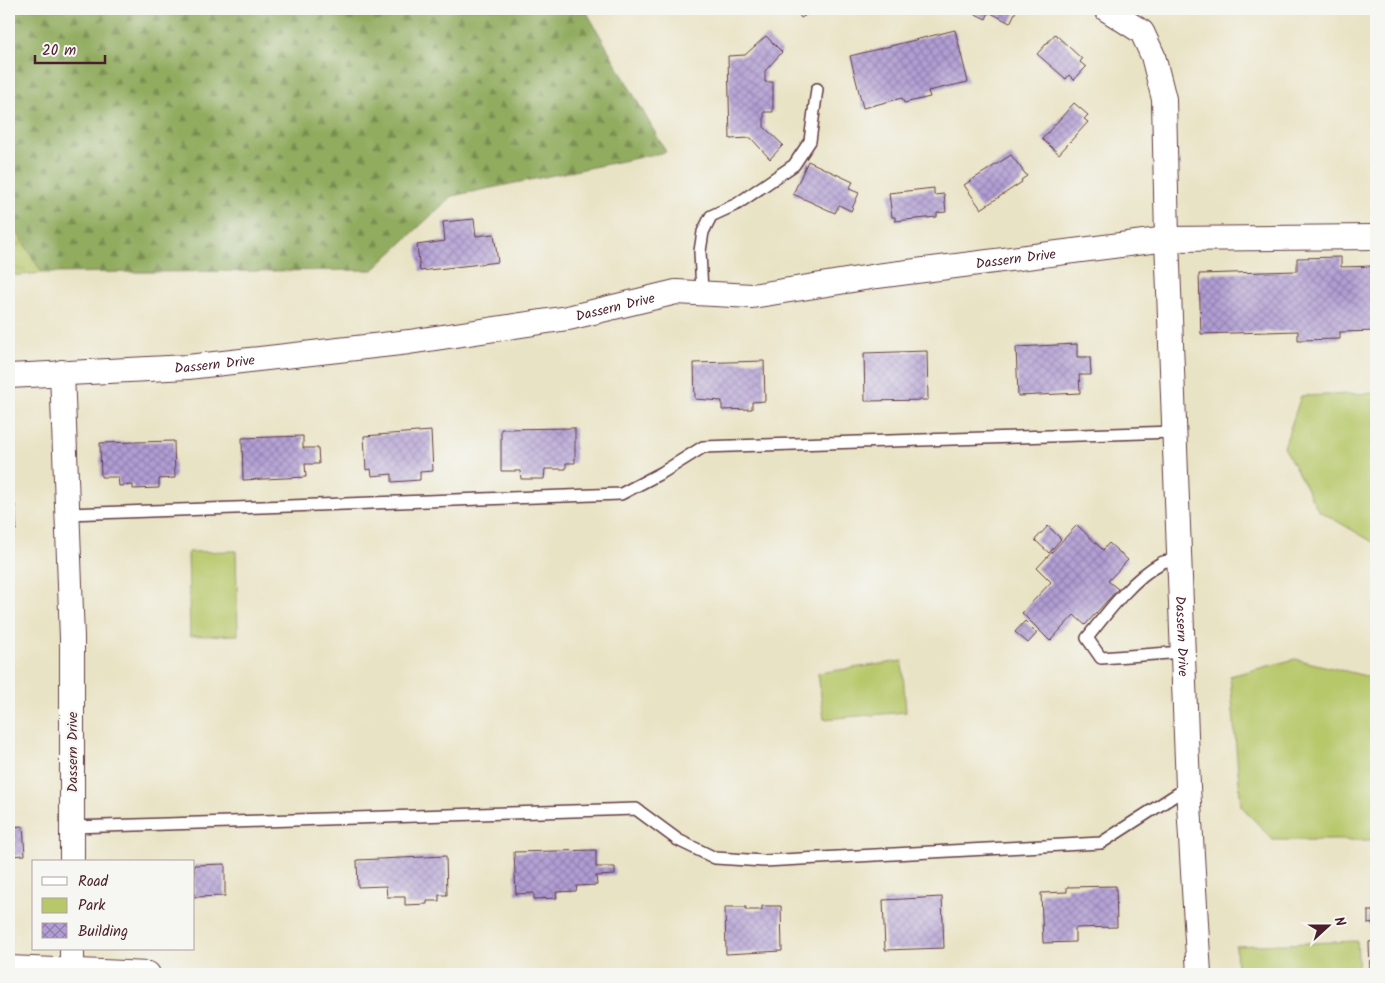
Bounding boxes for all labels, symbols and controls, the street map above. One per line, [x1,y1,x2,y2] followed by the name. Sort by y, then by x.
[35,32,105,64] scale bar
[42,39,76,63] text: 20 m
[974,243,1058,275] street label: Dassern Drive
[574,287,658,328] street label: Dassern Drive
[174,349,257,380] street label: Dassern Drive
[1169,595,1194,678] street label: Dassern Drive
[62,711,84,792] street label: Dassern Drive
[32,860,195,950] legend
[78,870,109,894] text: Road
[78,894,106,918] text: Park
[1302,900,1352,950] north arrow
[1327,914,1351,930] text: N
[78,920,128,944] text: Building

